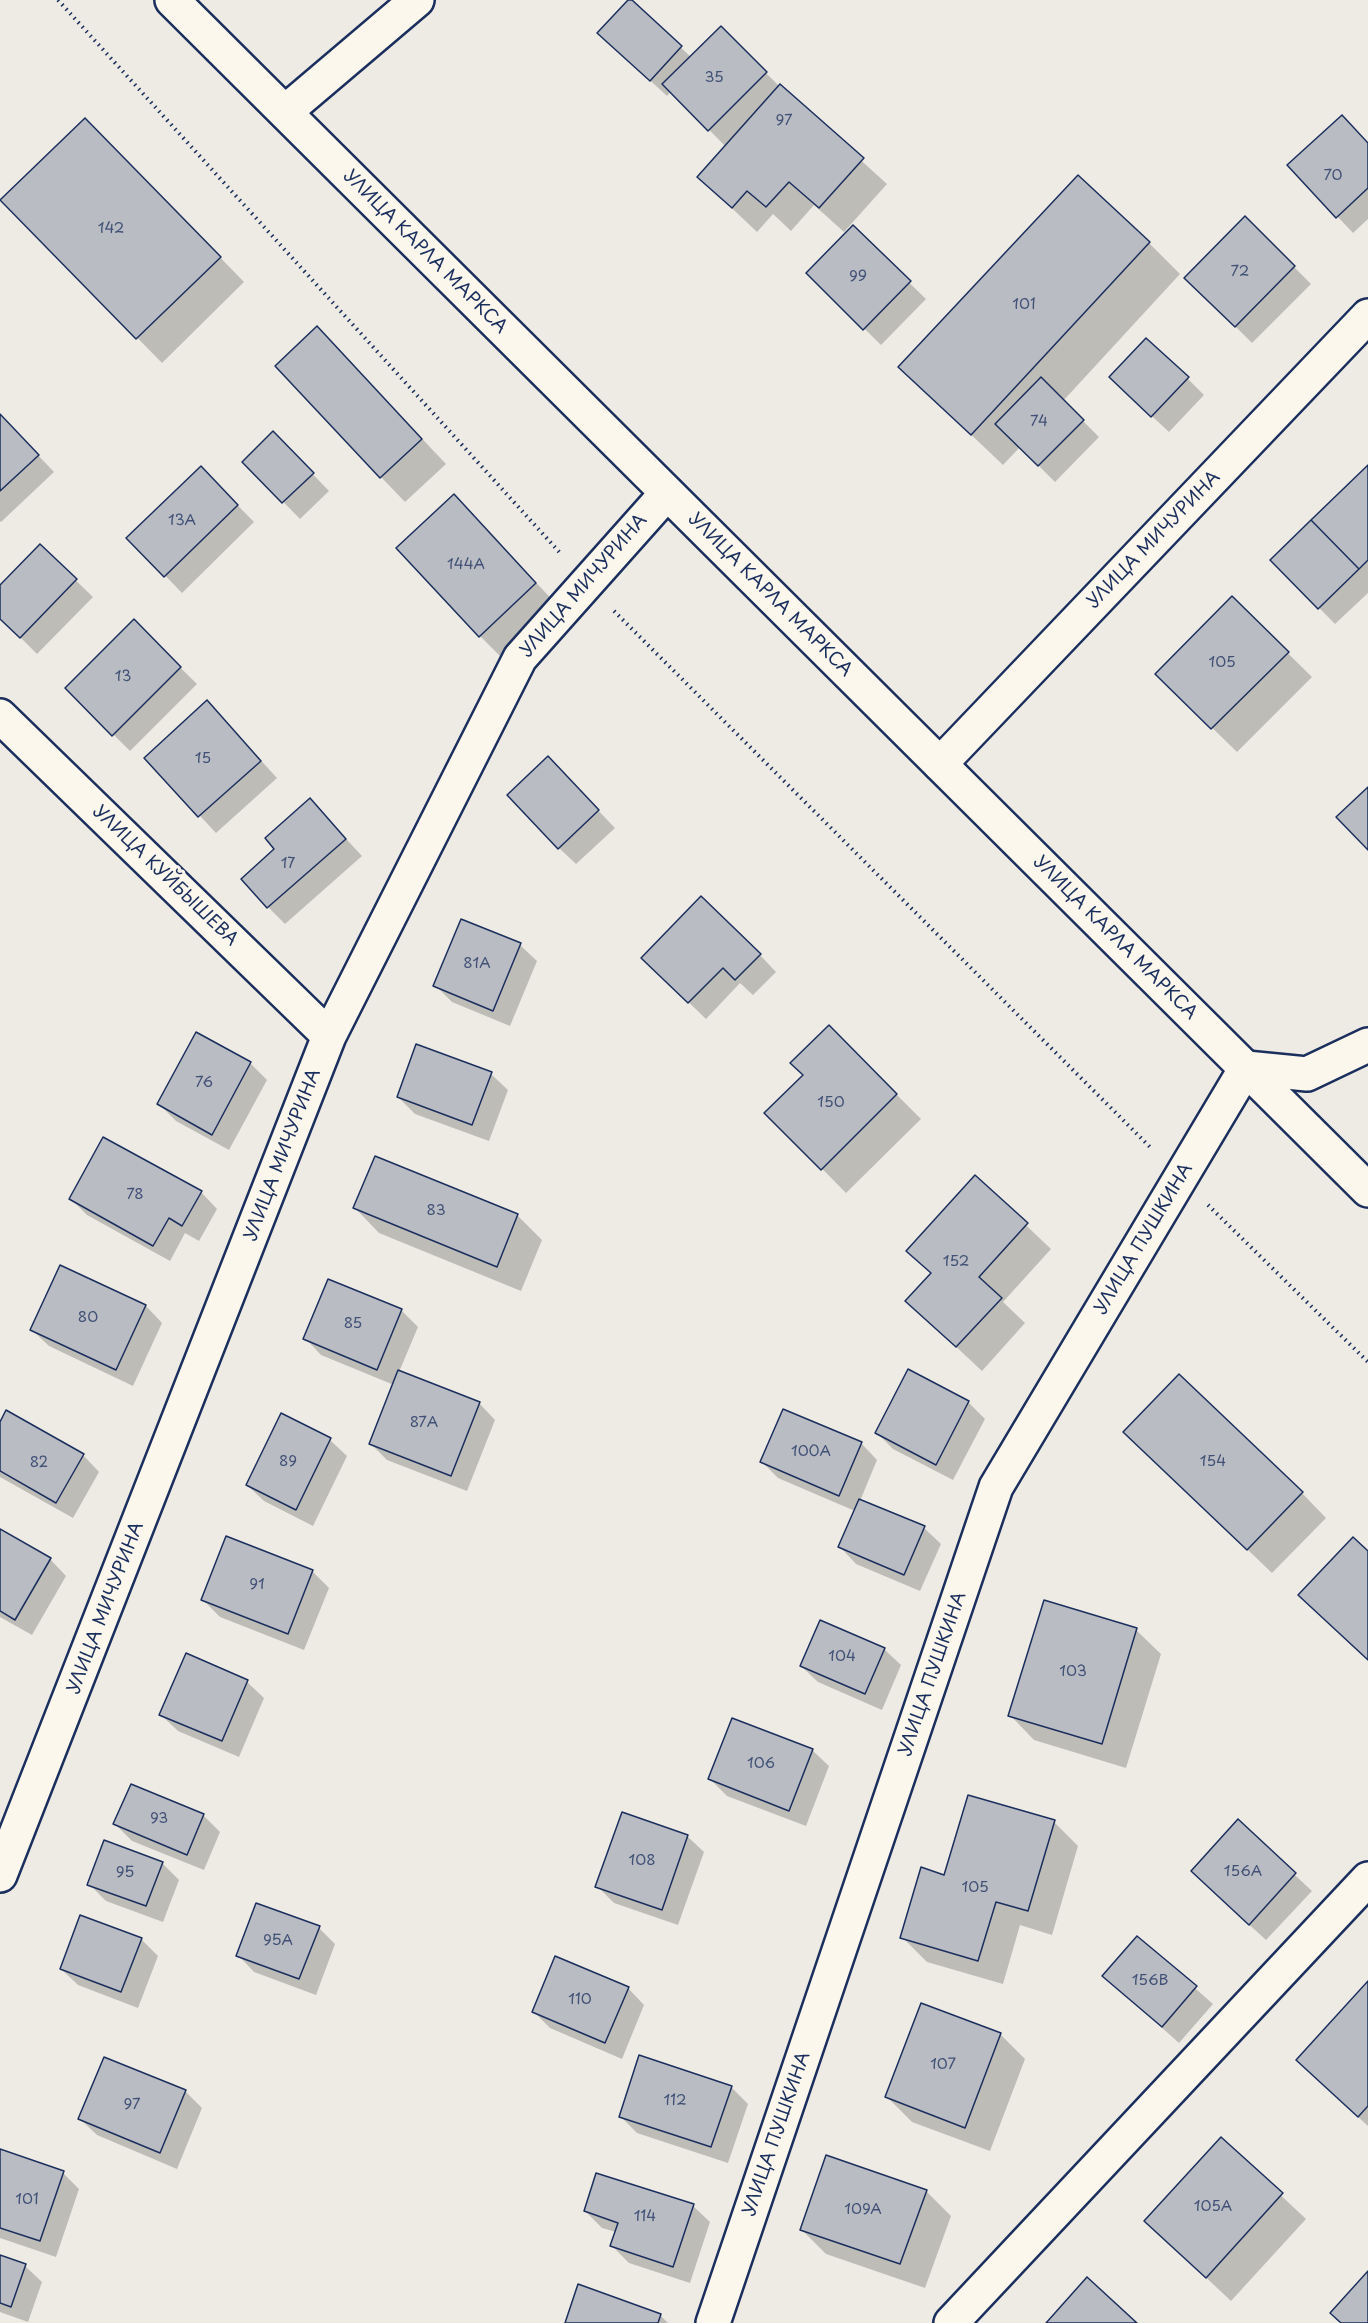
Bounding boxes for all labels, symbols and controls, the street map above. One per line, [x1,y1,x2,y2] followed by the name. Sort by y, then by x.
[704,69,724,87] house number: 35
[775,112,793,130] house number: 97
[339,166,511,338] street label: УЛИЦА КАРЛА МАРКСА
[1323,167,1343,185] house number: 70
[98,220,124,238] house number: 142
[1231,263,1249,281] house number: 72
[849,268,867,286] house number: 99
[1012,296,1036,314] house number: 101
[1030,413,1048,431] house number: 74
[1083,467,1225,613] street label: УЛИЦА МИЧУРИНА
[684,509,856,681] street label: УЛИЦА КАРЛА МАРКСА
[516,510,652,662] street label: УЛИЦА МИЧУРИНА
[168,512,196,530] house number: 13А
[447,556,485,574] house number: 144А
[1208,654,1236,672] house number: 105
[115,668,131,686] house number: 13
[195,750,211,768] house number: 15
[88,801,242,951] street label: УЛИЦА КУЙБЫШЕВА
[1029,852,1201,1024] street label: УЛИЦА КАРЛА МАРКСА
[281,855,295,873] house number: 17
[463,955,491,973] house number: 81А
[240,1066,326,1244] street label: УЛИЦА МИЧУРИНА
[195,1074,213,1092] house number: 76
[817,1094,845,1112] house number: 150
[1090,1160,1198,1318] street label: УЛИЦА ПУШКИНА
[126,1186,144,1204] house number: 78
[426,1202,446,1220] house number: 83
[943,1253,969,1271] house number: 152
[78,1309,98,1327] house number: 80
[344,1315,362,1333] house number: 85
[410,1414,438,1432] house number: 87А
[791,1443,831,1461] house number: 100А
[279,1453,297,1471] house number: 89
[1200,1453,1226,1471] house number: 154
[30,1454,48,1472] house number: 82
[63,1519,149,1697] street label: УЛИЦА МИЧУРИНА
[249,1576,265,1594] house number: 91
[895,1589,971,1759] street label: УЛИЦА ПУШКИНА
[828,1648,856,1666] house number: 104
[1059,1663,1087,1681] house number: 103
[747,1755,775,1773] house number: 106
[150,1810,168,1828] house number: 93
[628,1852,656,1870] house number: 108
[1224,1863,1262,1881] house number: 156А
[116,1864,134,1882] house number: 95
[961,1879,989,1897] house number: 105
[263,1932,293,1950] house number: 95А
[1132,1972,1168,1990] house number: 156В
[568,1991,592,2009] house number: 110
[739,2049,815,2219] street label: УЛИЦА ПУШКИНА
[930,2056,956,2074] house number: 107
[663,2092,687,2110] house number: 112
[123,2096,141,2114] house number: 97
[15,2191,39,2209] house number: 101
[1194,2198,1232,2216] house number: 105А
[844,2201,882,2219] house number: 109А
[634,2208,656,2226] house number: 114

